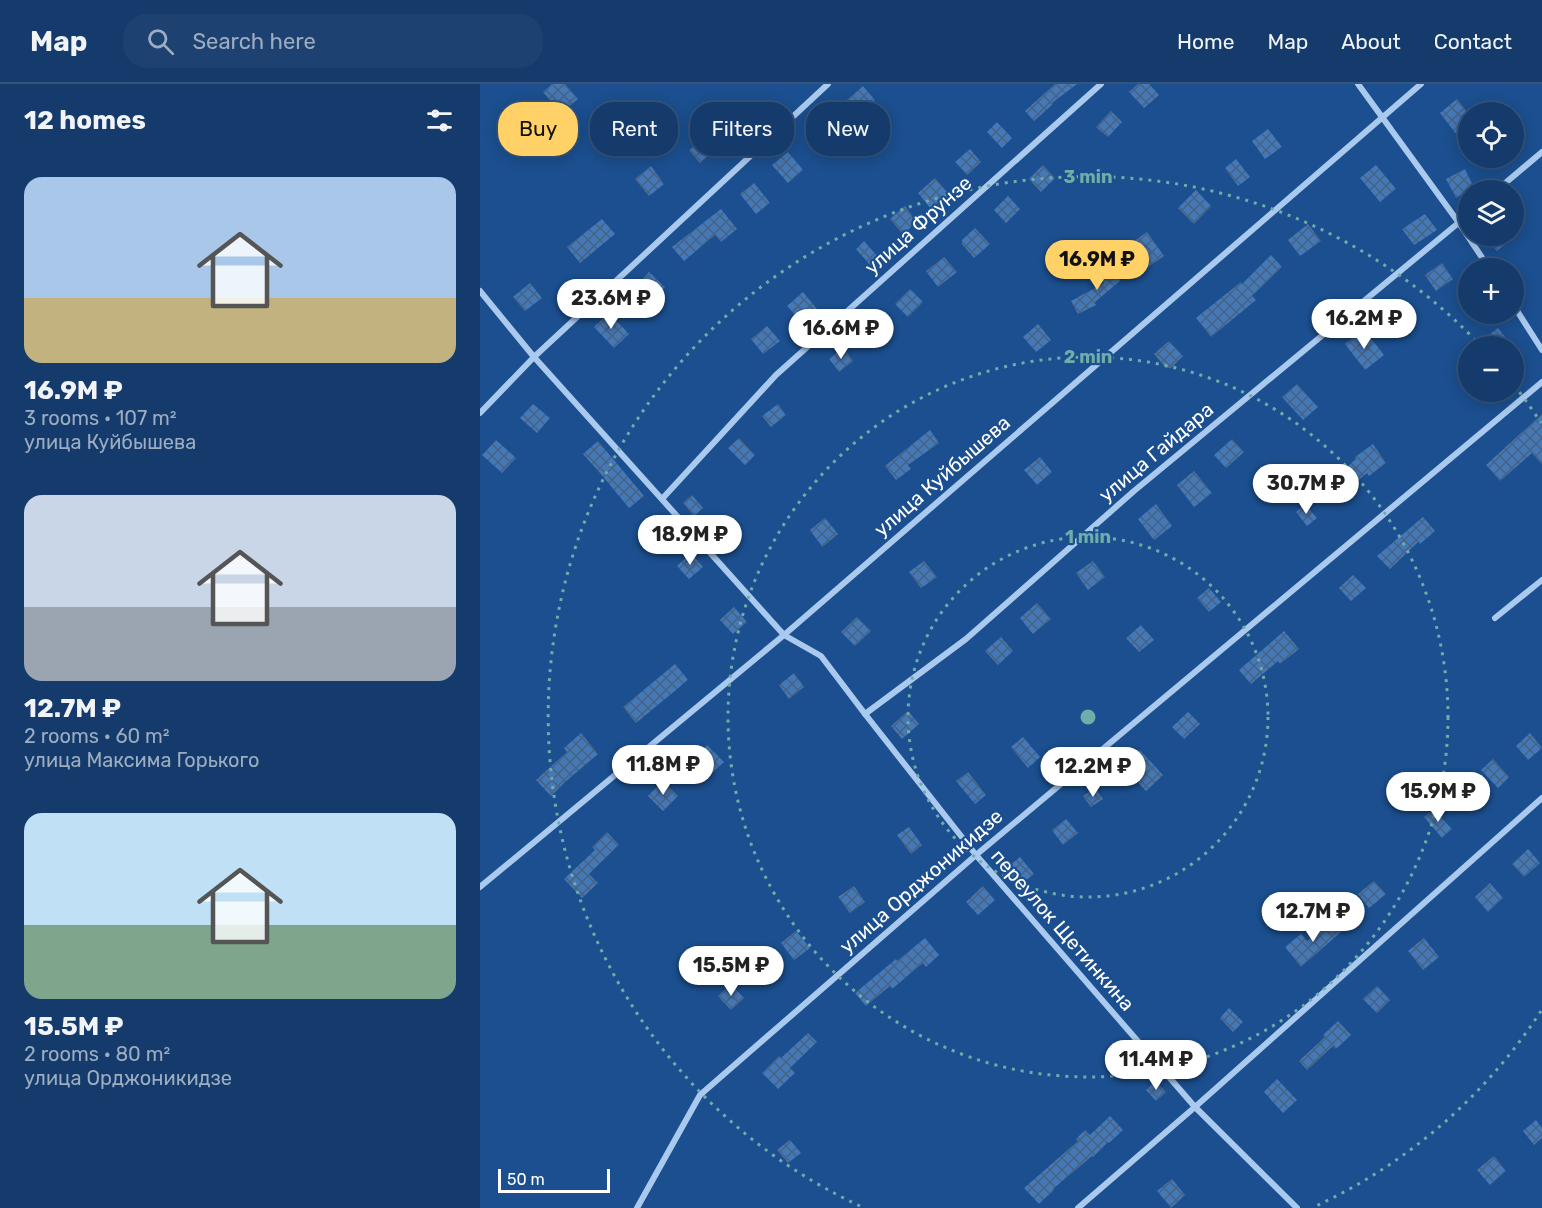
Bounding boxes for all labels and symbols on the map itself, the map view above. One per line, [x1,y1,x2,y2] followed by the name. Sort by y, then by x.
[1064,166,1112,188] text: 3 min
[860,171,976,279] street label: улица Фрунзе
[1042,240,1152,291] pin: 16.9M ₽
[556,279,666,330] pin: 23.6M ₽
[1309,299,1419,350] pin: 16.2M ₽
[786,309,896,360] pin: 16.6M ₽
[1064,346,1112,368] text: 2 min
[1094,397,1218,507] street label: улица Гайдара
[869,410,1015,542] street label: улица Куйбышева
[1251,464,1361,515] pin: 30.7M ₽
[635,515,745,566] pin: 18.9M ₽
[1065,526,1111,548] text: 1 min
[1078,707,1098,727] centre of rings
[608,745,718,796] pin: 11.8M ₽
[1038,747,1148,798] pin: 12.2M ₽
[1383,772,1493,823] pin: 15.9M ₽
[835,804,1007,958] street label: улица Орджоникидзе
[986,844,1140,1016] street label: переулок Щетинкина
[1258,892,1368,943] pin: 12.7M ₽
[676,946,786,997] pin: 15.5M ₽
[1101,1040,1211,1091] pin: 11.4M ₽
[498,1166,610,1194] scale bar

